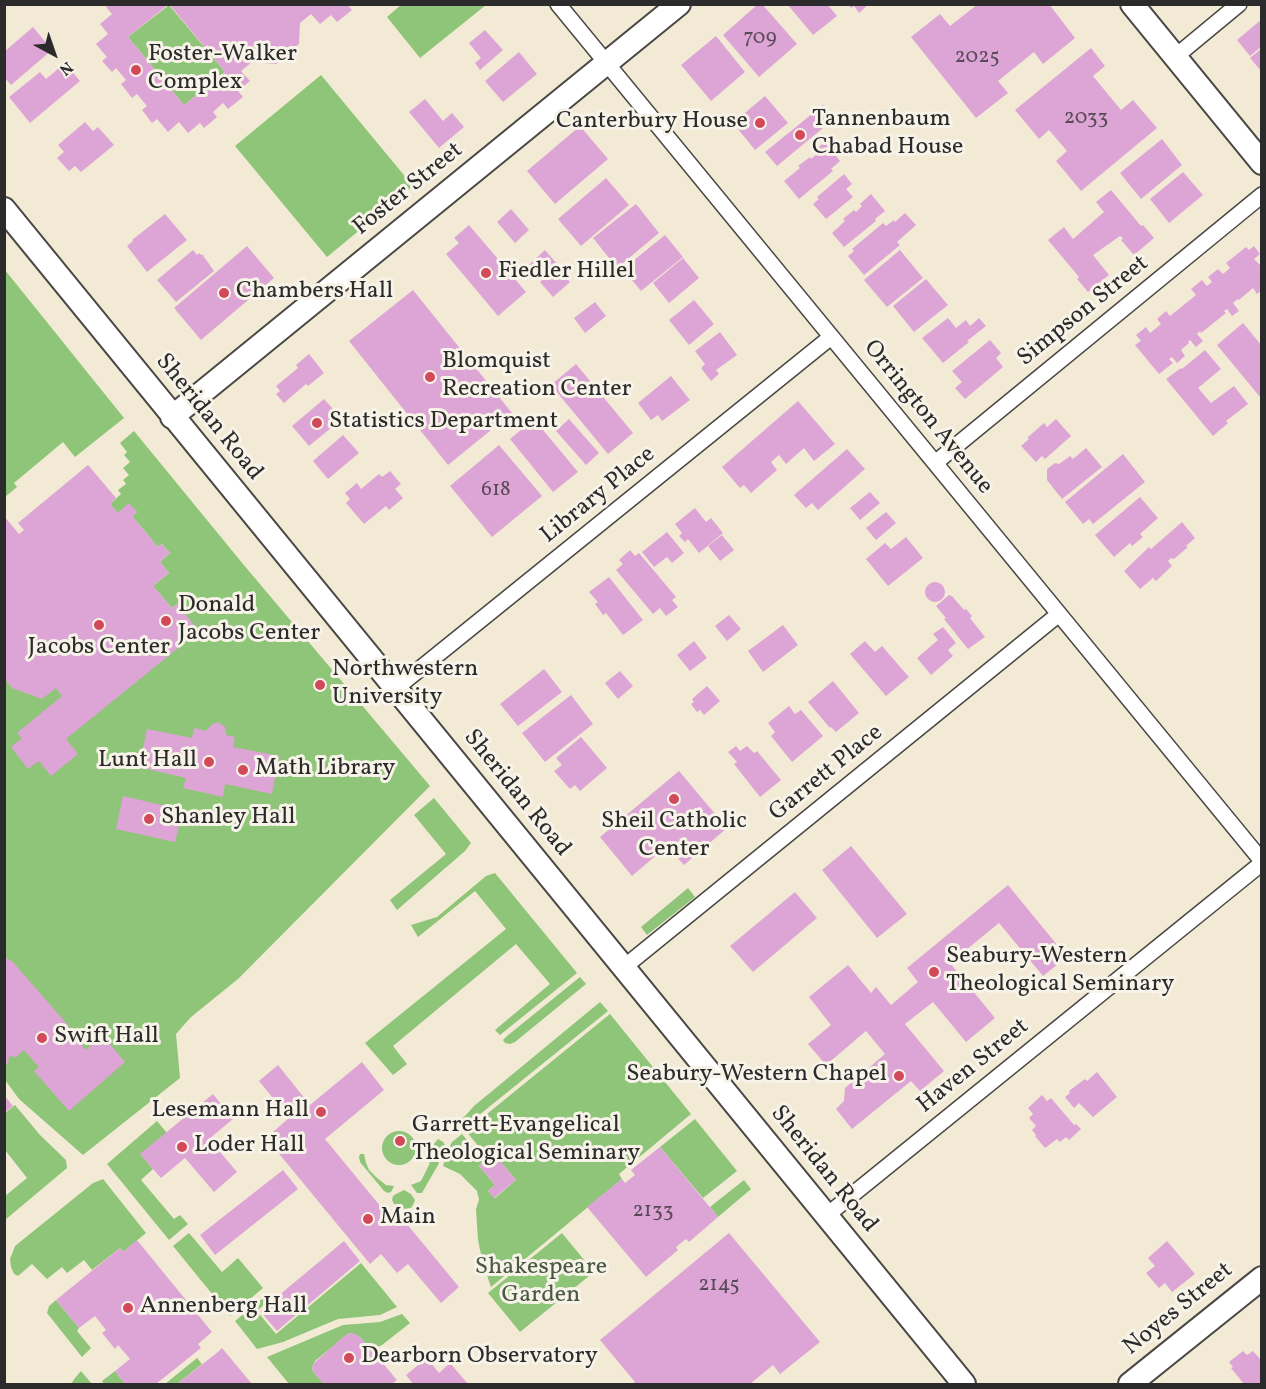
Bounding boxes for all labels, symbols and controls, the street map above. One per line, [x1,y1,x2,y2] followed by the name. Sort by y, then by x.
[24,24,84,84] north arrow
[743,26,777,52] house number: 709
[148,42,297,98] place label: Foster-Walker Complex
[954,45,1000,71] house number: 2025
[54,56,77,80] text: N
[129,63,143,77] marker: Foster-Walker Complex
[1064,106,1108,132] house number: 2033
[812,107,963,163] place label: Tannenbaum Chabad House
[556,109,748,137] place label: Canterbury House
[753,116,767,130] marker: Canterbury House
[793,128,807,142] marker: Tannenbaum Chabad House
[348,137,470,243] street label: Foster Street
[1013,250,1155,374] street label: Simpson Street
[498,259,634,287] place label: Fiedler Hillel
[479,266,493,280] marker: Fiedler Hillel
[236,279,393,307] place label: Chambers Hall
[217,286,231,300] marker: Chambers Hall
[856,335,998,501] street label: Orrington Avenue
[148,349,268,487] street label: Sheridan Road
[442,349,632,405] place label: Blomquist Recreation Center
[423,370,437,384] marker: Blomquist Recreation Center
[329,409,558,437] place label: Statistics Department
[310,416,324,430] marker: Statistics Department
[536,441,662,551] street label: Library Place
[481,478,511,504] house number: 618
[178,593,320,649] place label: Donald Jacobs Center
[159,614,173,628] marker: Donald Jacobs Center
[92,618,106,632] marker: Jacobs Center
[28,635,170,663] place label: Jacobs Center
[332,657,478,713] place label: Northwestern University
[313,678,327,692] marker: Northwestern University
[764,720,890,828] street label: Garrett Place
[456,725,576,863] street label: Sheridan Road
[98,748,197,776] place label: Lunt Hall
[202,755,216,769] marker: Lunt Hall
[255,756,395,784] place label: Math Library
[236,763,250,777] marker: Math Library
[667,792,681,806] marker: Sheil Catholic Center
[161,805,295,833] place label: Shanley Hall
[601,809,747,865] place label: Sheil Catholic Center
[142,812,156,826] marker: Shanley Hall
[946,944,1174,1000] place label: Seabury-Western Theological Seminary
[927,965,941,979] marker: Seabury-Western Theological Seminary
[912,1013,1036,1121] street label: Haven Street
[54,1024,159,1052] place label: Swift Hall
[35,1031,49,1045] marker: Swift Hall
[626,1062,887,1090] place label: Seabury-Western Chapel
[892,1069,906,1083] marker: Seabury-Western Chapel
[152,1098,309,1126] place label: Lesemann Hall
[763,1101,883,1239] street label: Sheridan Road
[314,1105,328,1119] marker: Lesemann Hall
[412,1113,640,1169] place label: Garrett-Evangelical Theological Seminary
[194,1133,304,1161] place label: Loder Hall
[393,1134,407,1148] marker: Garrett-Evangelical Theological Seminary
[175,1140,189,1154] marker: Loder Hall
[633,1199,673,1225] house number: 2133
[380,1205,436,1233] place label: Main
[361,1212,375,1226] marker: Main
[475,1255,607,1311] park label: Shakespeare Garden
[1118,1257,1240,1363] street label: Noyes Street
[698,1273,740,1299] house number: 2145
[140,1294,307,1322] place label: Annenberg Hall
[121,1301,135,1315] marker: Annenberg Hall
[361,1344,598,1372] place label: Dearborn Observatory
[342,1351,356,1365] marker: Dearborn Observatory

